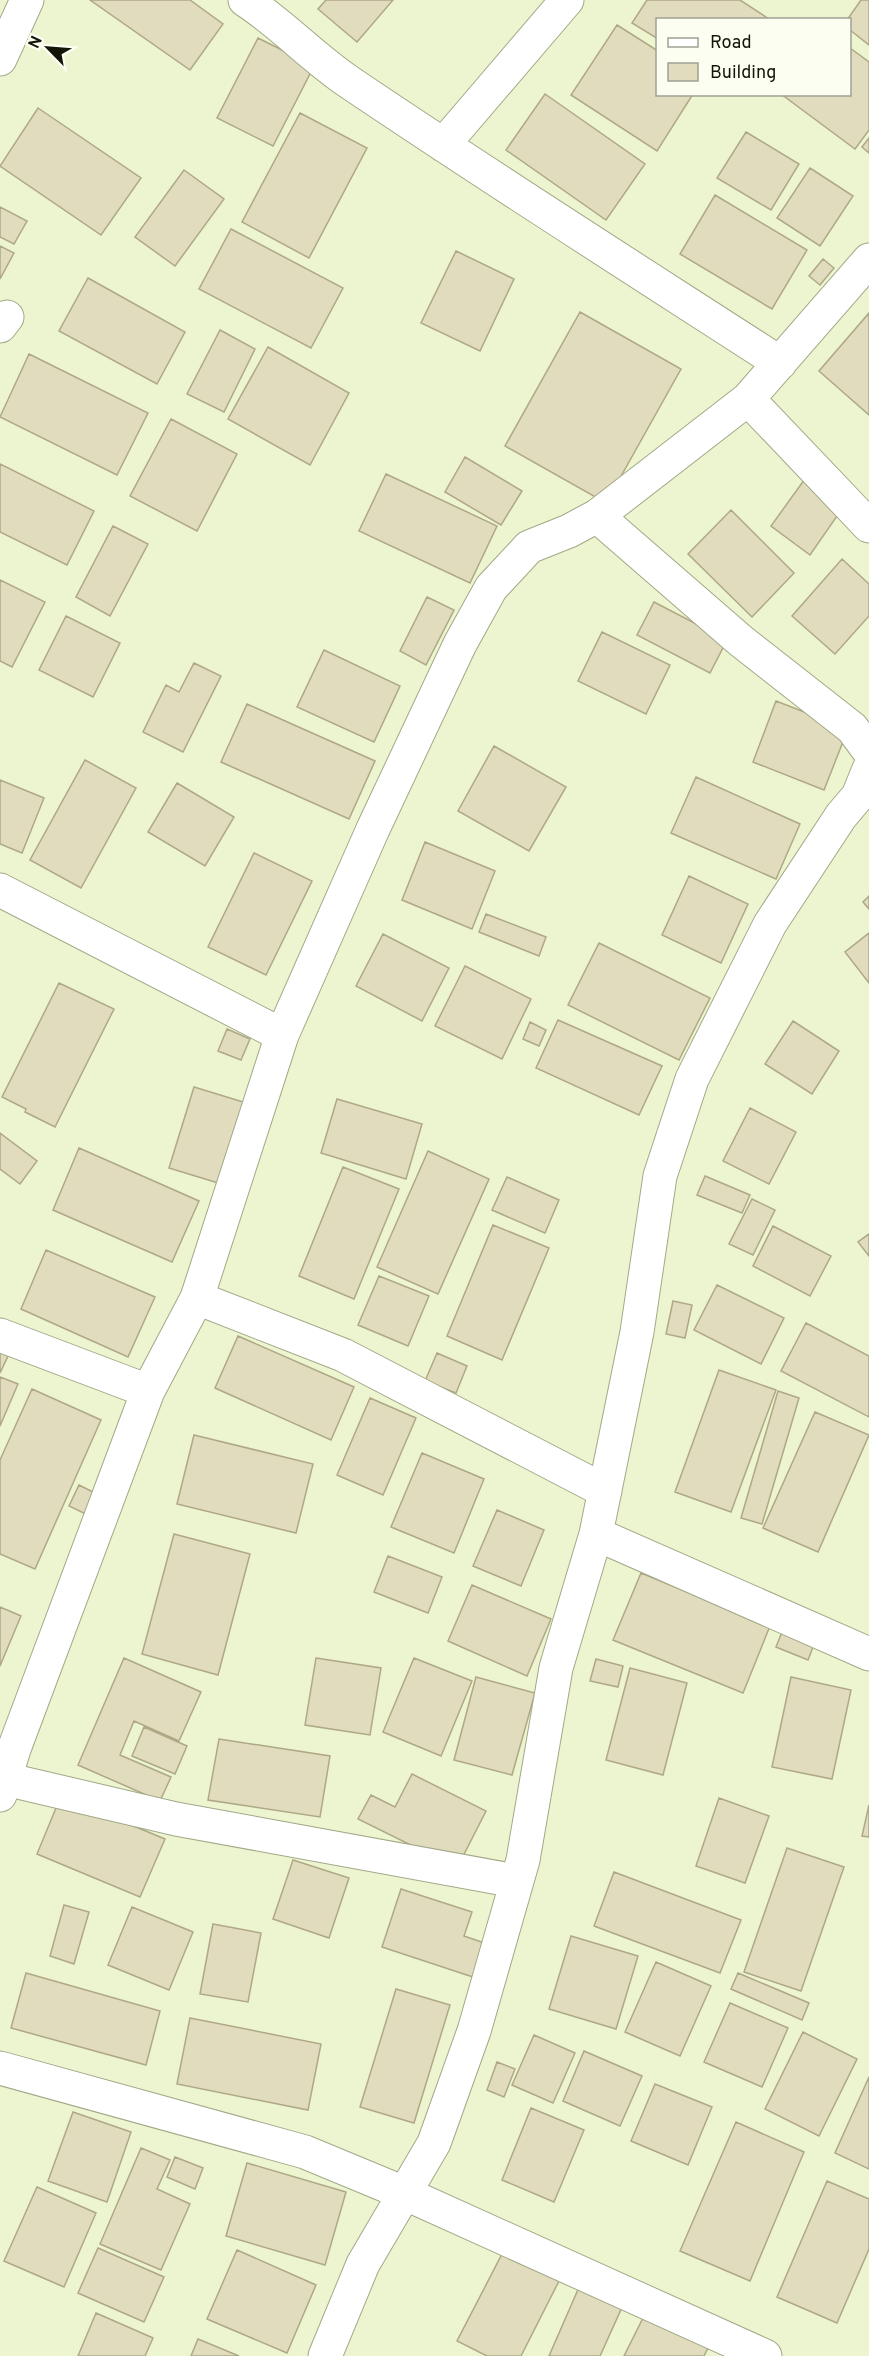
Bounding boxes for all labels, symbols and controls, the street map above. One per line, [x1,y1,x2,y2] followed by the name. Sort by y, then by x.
[18,18,78,78] north arrow
[656,18,851,96] legend
[710,32,752,55] text: Road
[25,33,48,52] text: N
[710,62,776,85] text: Building

